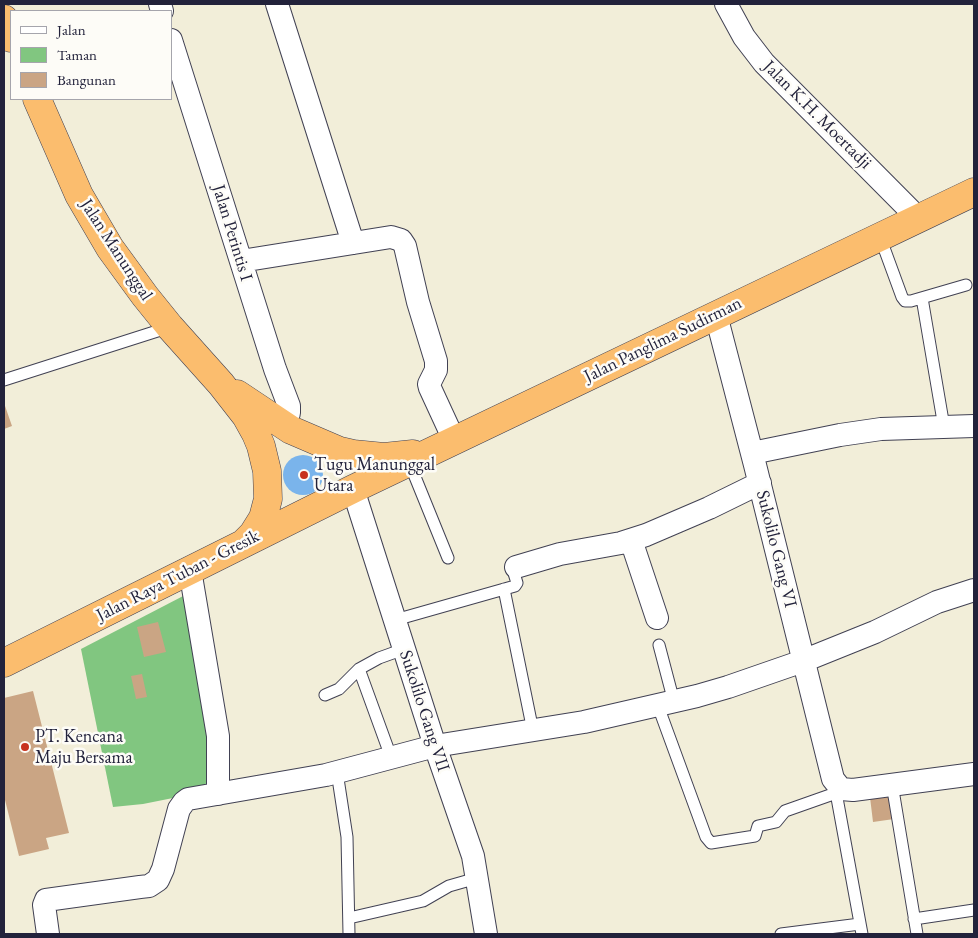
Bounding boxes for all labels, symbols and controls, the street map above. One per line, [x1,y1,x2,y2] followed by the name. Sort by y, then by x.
[10,10,172,100] legend
[57,20,86,39] text: Jalan
[57,45,97,64] text: Taman
[758,56,876,174] street label: Jalan K.H. Moertadji
[57,70,116,89] text: Bangunan
[207,182,257,284] street label: Jalan Perintis I
[75,195,157,305] street label: Jalan Manunggal
[580,292,746,388] street label: Jalan Panglima Sudirman
[314,454,435,496] place label: Tugu Manunggal Utara
[298,469,310,481] marker: Tugu Manunggal Utara
[751,488,801,610] street label: Sukolilo Gang VI
[93,525,263,627] street label: Jalan Raya Tuban - Gresik
[394,648,454,774] street label: Sukolilo Gang VII
[35,726,133,769] place label: PT. Kencana Maju Bersama
[19,741,31,753] marker: PT. Kencana Maju Bersama

